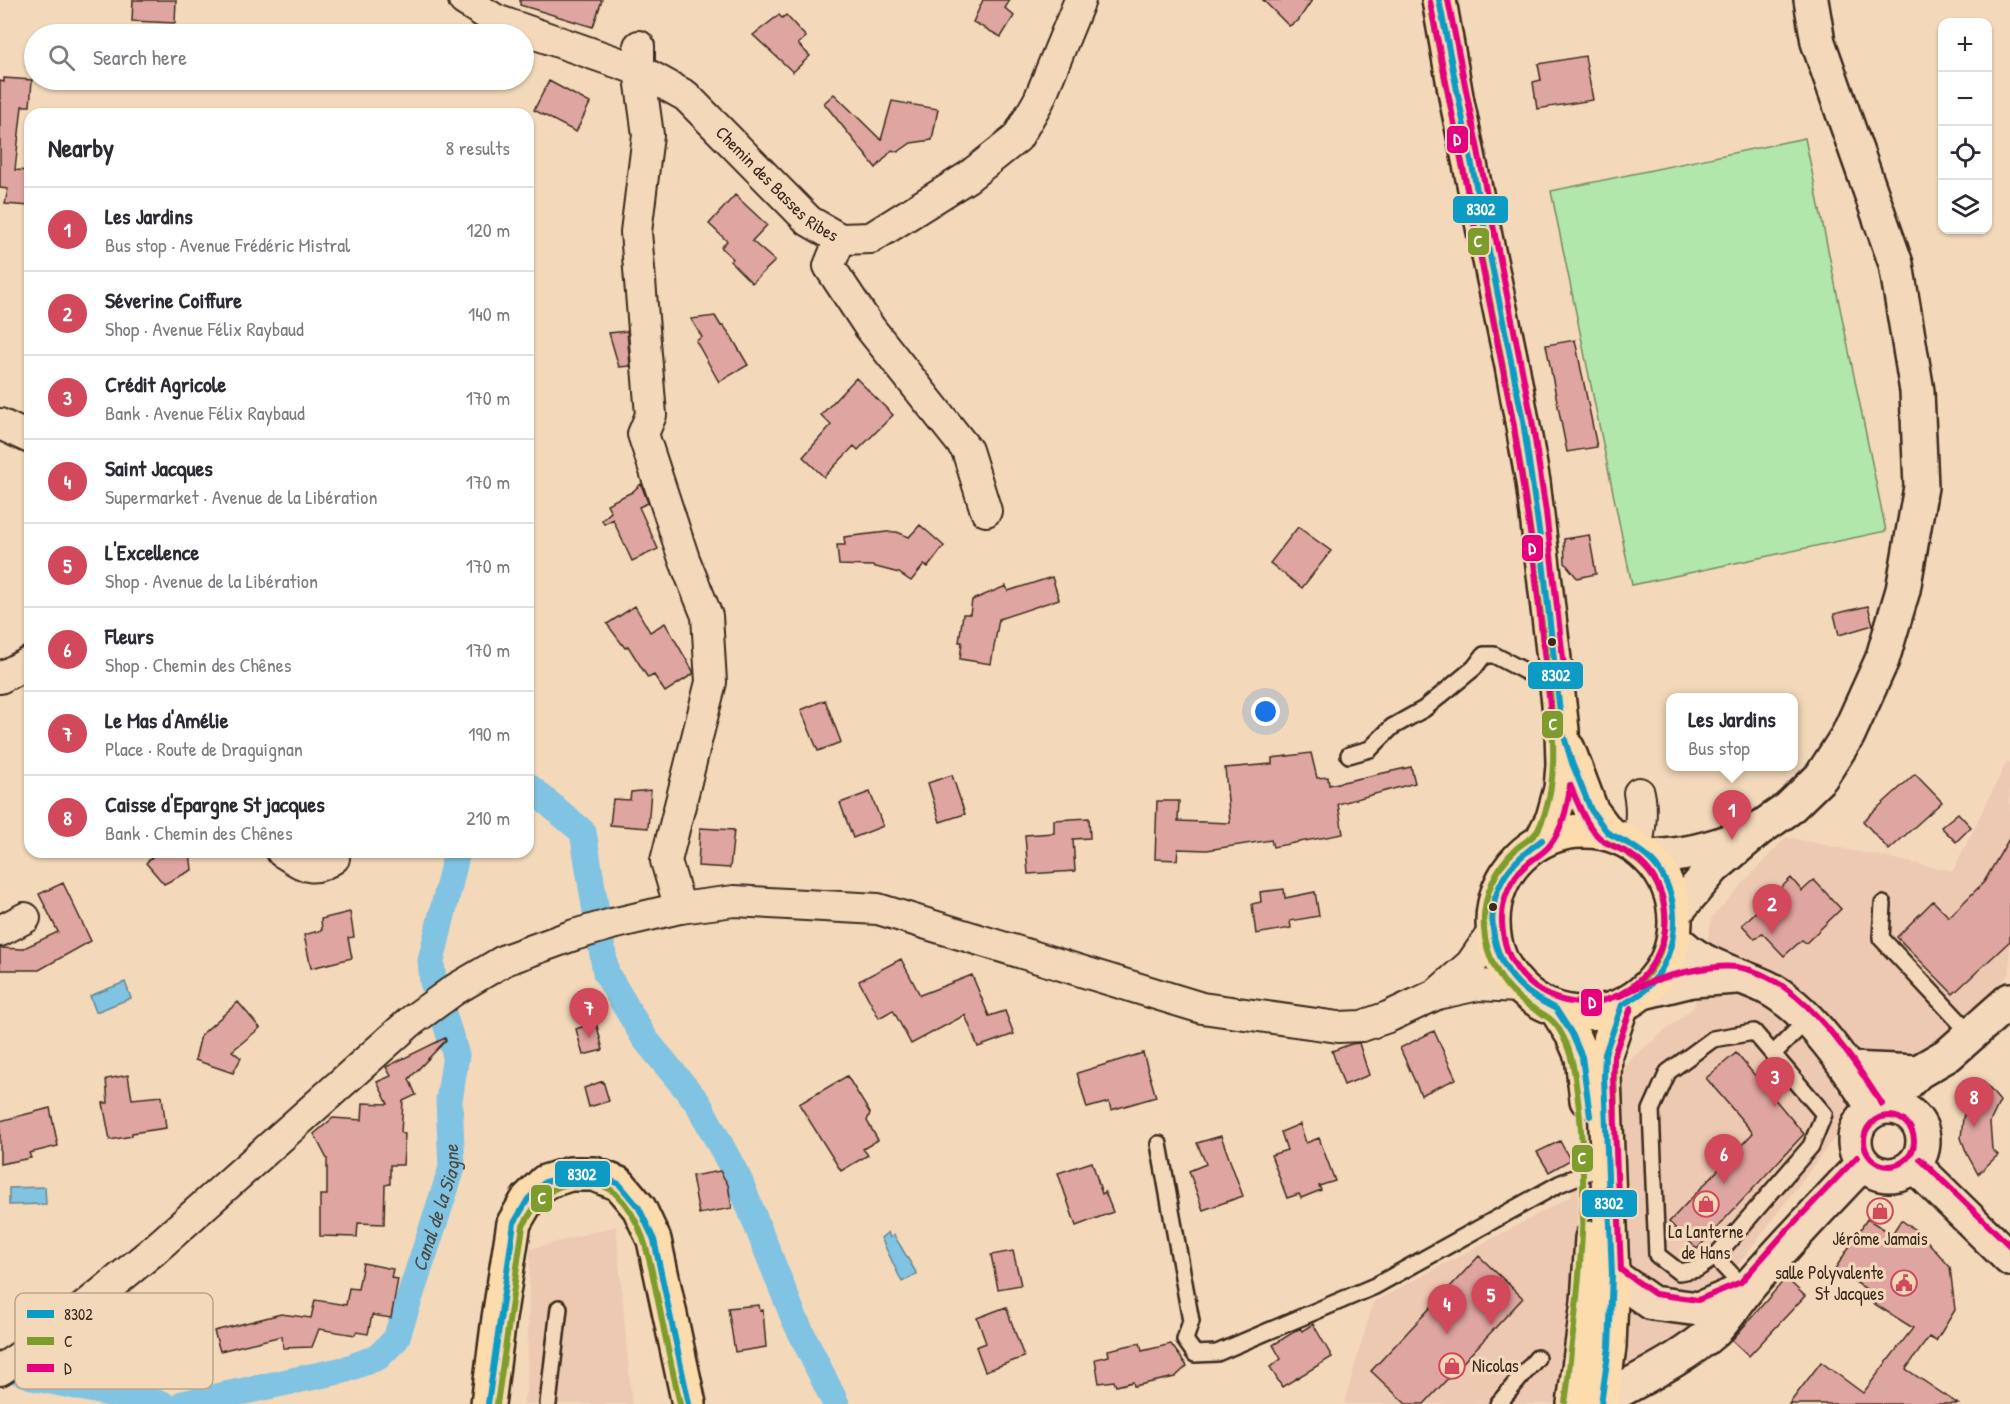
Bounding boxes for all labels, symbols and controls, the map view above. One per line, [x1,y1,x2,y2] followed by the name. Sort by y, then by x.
[1938,18,1992,234] map controls
[1938,18,1992,72] button: +
[24,24,534,90] search box
[45,41,78,74] icon: search
[93,42,187,72] text: Search here
[1938,72,1992,126] button: −
[710,120,843,247] street label: Chemin des Basses Ribes
[1446,125,1469,154] line badge: D
[1938,126,1992,180] button: locate
[1453,128,1461,150] text: D
[48,130,114,165] text: Nearby
[445,134,510,161] text: 8 results
[1938,180,1992,234] button: layers
[1452,195,1509,224] line badge: 8302
[1467,198,1496,220] text: 8302
[105,201,193,231] text: Les Jardins
[64,216,71,243] text: 1
[466,216,510,243] text: 120 m
[1467,227,1490,256] line badge: C
[1474,230,1483,252] text: C
[105,231,350,258] text: Bus stop · Avenue Frédéric Mistral
[105,285,242,315] text: Séverine Coiffure
[63,300,72,327] text: 2
[468,300,510,327] text: 140 m
[105,315,304,342] text: Shop · Avenue Félix Raybaud
[105,369,226,399] text: Crédit Agricole
[63,384,72,411] text: 3
[466,384,510,411] text: 170 m
[105,399,305,426] text: Bank · Avenue Félix Raybaud
[105,453,213,483] text: Saint Jacques
[64,468,71,495] text: 4
[466,468,510,495] text: 170 m
[105,483,377,510] text: Supermarket · Avenue de la Libération
[1521,534,1544,562] line badge: D
[105,537,199,567] text: L'Excellence
[1528,537,1536,559] text: D
[63,552,72,579] text: 5
[466,552,510,579] text: 170 m
[105,567,318,594] text: Shop · Avenue de la Libération
[105,621,154,651] text: Fleurs
[64,636,71,663] text: 6
[466,636,510,663] text: 170 m
[1546,636,1558,648] unlabelled marker
[105,651,292,678] text: Shop · Chemin des Chênes
[1527,661,1584,690] line badge: 8302
[1542,664,1571,686] text: 8302
[1666,693,1798,771] popup
[1251,697,1280,726] your location
[1688,704,1776,734] text: Les Jardins
[105,705,228,735] text: Le Mas d'Amélie
[1541,710,1564,739] line badge: C
[1549,713,1558,735] text: C
[63,720,72,747] text: 7
[468,720,510,747] text: 190 m
[1688,734,1750,761] text: Bus stop
[105,735,303,762] text: Place · Route de Draguignan
[105,789,325,819] text: Caisse d'Epargne St jacques
[1712,790,1752,840] pin: 1
[63,804,72,831] text: 8
[466,804,510,831] text: 210 m
[105,819,293,846] text: Bank · Chemin des Chênes
[1752,884,1792,934] pin: 2
[1487,901,1499,913] unlabelled marker
[570,988,608,1038] pin: 7
[1580,988,1603,1017] line badge: D
[1588,991,1596,1013] text: D
[1756,1058,1794,1107] pin: 3
[1954,1078,1994,1127] pin: 8
[1704,1134,1744,1184] pin: 6
[405,1143,466,1275] water label: Canal de la Siagne
[1571,1144,1594,1173] line badge: C
[1578,1147,1587,1169] text: C
[554,1160,611,1188] line badge: 8302
[568,1163,597,1185] text: 8302
[530,1184,553,1213] line badge: C
[538,1187,547,1209] text: C
[1581,1189,1638,1218] line badge: 8302
[1691,1189,1721,1219] shop icon: La Lanterne de Hans
[1595,1192,1624,1214] text: 8302
[1865,1196,1895,1226] shop icon: Jérôme Jamais
[1668,1219,1744,1265] place label: La Lanterne de Hans
[1832,1226,1928,1251] place label: Jérôme Jamais
[1775,1260,1884,1306] place label: salle Polyvalente St Jacques
[1889,1268,1919,1298] public building icon: salle Polyvalente St Jacques
[1472,1276,1510,1325] pin: 5
[1428,1284,1466,1334] pin: 4
[15,1293,213,1389] legend
[64,1303,93,1325] text: 8302
[64,1330,73,1352] text: C
[1437,1351,1467,1381] shop icon: Nicolas
[1472,1353,1519,1378] place label: Nicolas
[64,1357,72,1379] text: D

